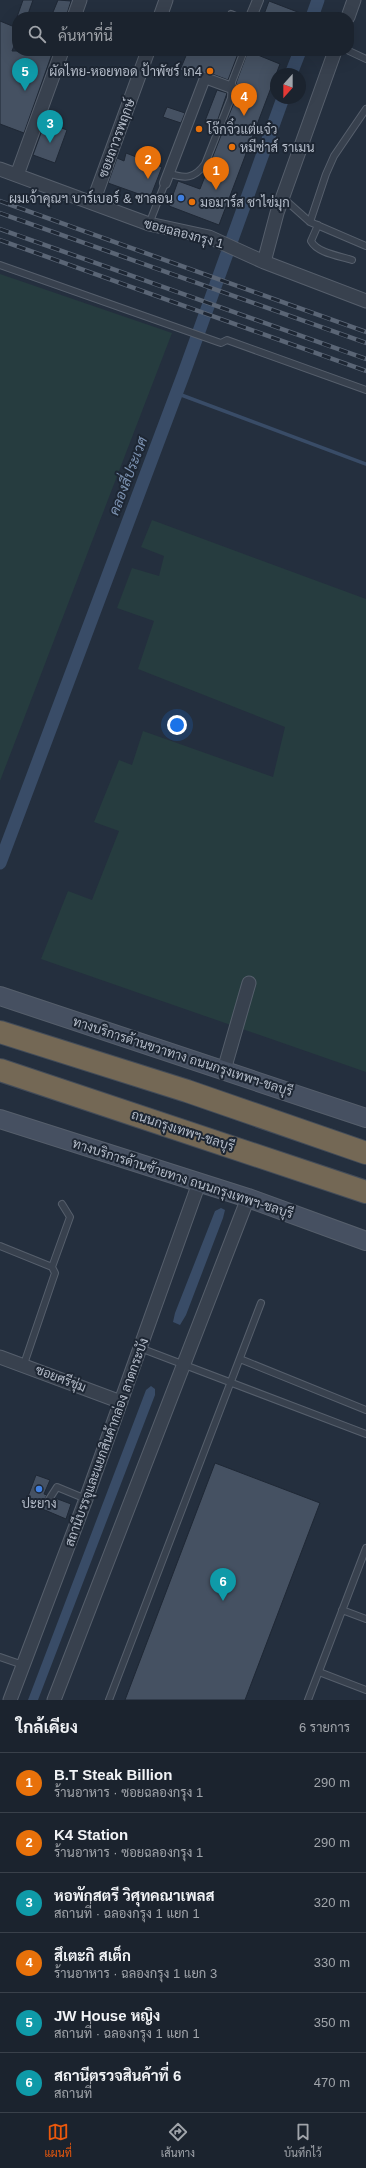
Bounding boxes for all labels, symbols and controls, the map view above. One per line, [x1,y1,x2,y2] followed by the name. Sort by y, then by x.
[12,12,354,56] search box
[26,23,48,45] icon: search
[58,27,113,44] text: ค้นหาที่นี่
[12,58,38,91] pin: 5
[49,62,202,79] place label: ผัดไทย-หอยทอด ป้าพัชร์ เก4
[205,66,215,76] marker: ผัดไทย-หอยทอด ป้าพัชร์ เก4
[270,68,306,104] north arrow
[231,83,257,116] pin: 4
[93,96,139,180] street label: ซอยถาวรพฤกษ์
[37,110,63,143] pin: 3
[206,118,277,137] place label: โจ๊กจิ๋วแต่แจ๋ว
[194,124,204,134] marker: โจ๊กจิ๋วแต่แจ๋ว
[240,138,315,155] place label: หมีซ่าส์ ราเมน
[227,142,237,152] marker: หมีซ่าส์ ราเมน
[135,146,161,179] pin: 2
[203,157,229,190] pin: 1
[9,189,173,208] place label: ผมเจ้าคุณฯ บาร์เบอร์ & ซาลอน
[176,193,186,203] marker: ผมเจ้าคุณฯ บาร์เบอร์ & ซาลอน
[200,193,290,212] place label: มอมาร์ส ชาไข่มุก
[187,197,197,207] marker: มอมาร์ส ชาไข่มุก
[142,216,225,253] street label: ซอยฉลองกรุง 1
[102,433,150,517] water label: คลองสี่ประเวศ
[167,715,187,735] your location
[70,1012,295,1101] street label: ทางบริการด้านขวาทาง ถนนกรุงเทพฯ-ชลบุรี
[129,1105,237,1156] street label: ถนนกรุงเทพฯ-ชลบุรี
[70,1134,296,1223] street label: ทางบริการด้านซ้ายทาง ถนนกรุงเทพฯ-ชลบุรี
[60,1335,153,1549] street label: สถานีบรรจุและแยกสินค้ากล่อง ลาดกระบัง
[33,1360,89,1397] street label: ซอยศรีชุ่ม
[34,1484,44,1494] marker: ปะยาง
[21,1496,57,1511] place label: ปะยาง
[210,1568,236,1601] pin: 6
[16,1718,78,1737] text: ใกล้เคียง
[299,1720,350,1735] text: 6 รายการ
[54,1766,172,1783] text: B.T Steak Billion
[25,1775,33,1790] text: 1
[314,1775,350,1790] text: 290 m
[54,1785,203,1800] text: ร้านอาหาร · ซอยฉลองกรุง 1
[54,1826,128,1843] text: K4 Station
[25,1835,33,1850] text: 2
[314,1835,350,1850] text: 290 m
[54,1845,203,1860] text: ร้านอาหาร · ซอยฉลองกรุง 1
[54,1887,215,1904] text: หอพักสตรี วิศุทคณาเพลส
[25,1895,33,1910] text: 3
[314,1895,350,1910] text: 320 m
[54,1906,200,1921] text: สถานที่ · ฉลองกรุง 1 แยก 1
[54,1947,131,1964] text: สึเตะกิ สเต็ก
[25,1955,33,1970] text: 4
[314,1955,350,1970] text: 330 m
[54,1966,217,1981] text: ร้านอาหาร · ฉลองกรุง 1 แยก 3
[54,2007,160,2024] text: JW House หญิง
[25,2015,33,2030] text: 5
[314,2015,350,2030] text: 350 m
[54,2026,200,2041] text: สถานที่ · ฉลองกรุง 1 แยก 1
[54,2067,181,2084] text: สถานีตรวจสินค้าที่ 6
[25,2075,33,2090] text: 6
[314,2075,350,2090] text: 470 m
[54,2086,92,2101] text: สถานที่
[44,2121,72,2160] tab: แผนที่
[161,2121,195,2160] tab: เส้นทาง
[284,2121,322,2160] tab: บันทึกไว้

